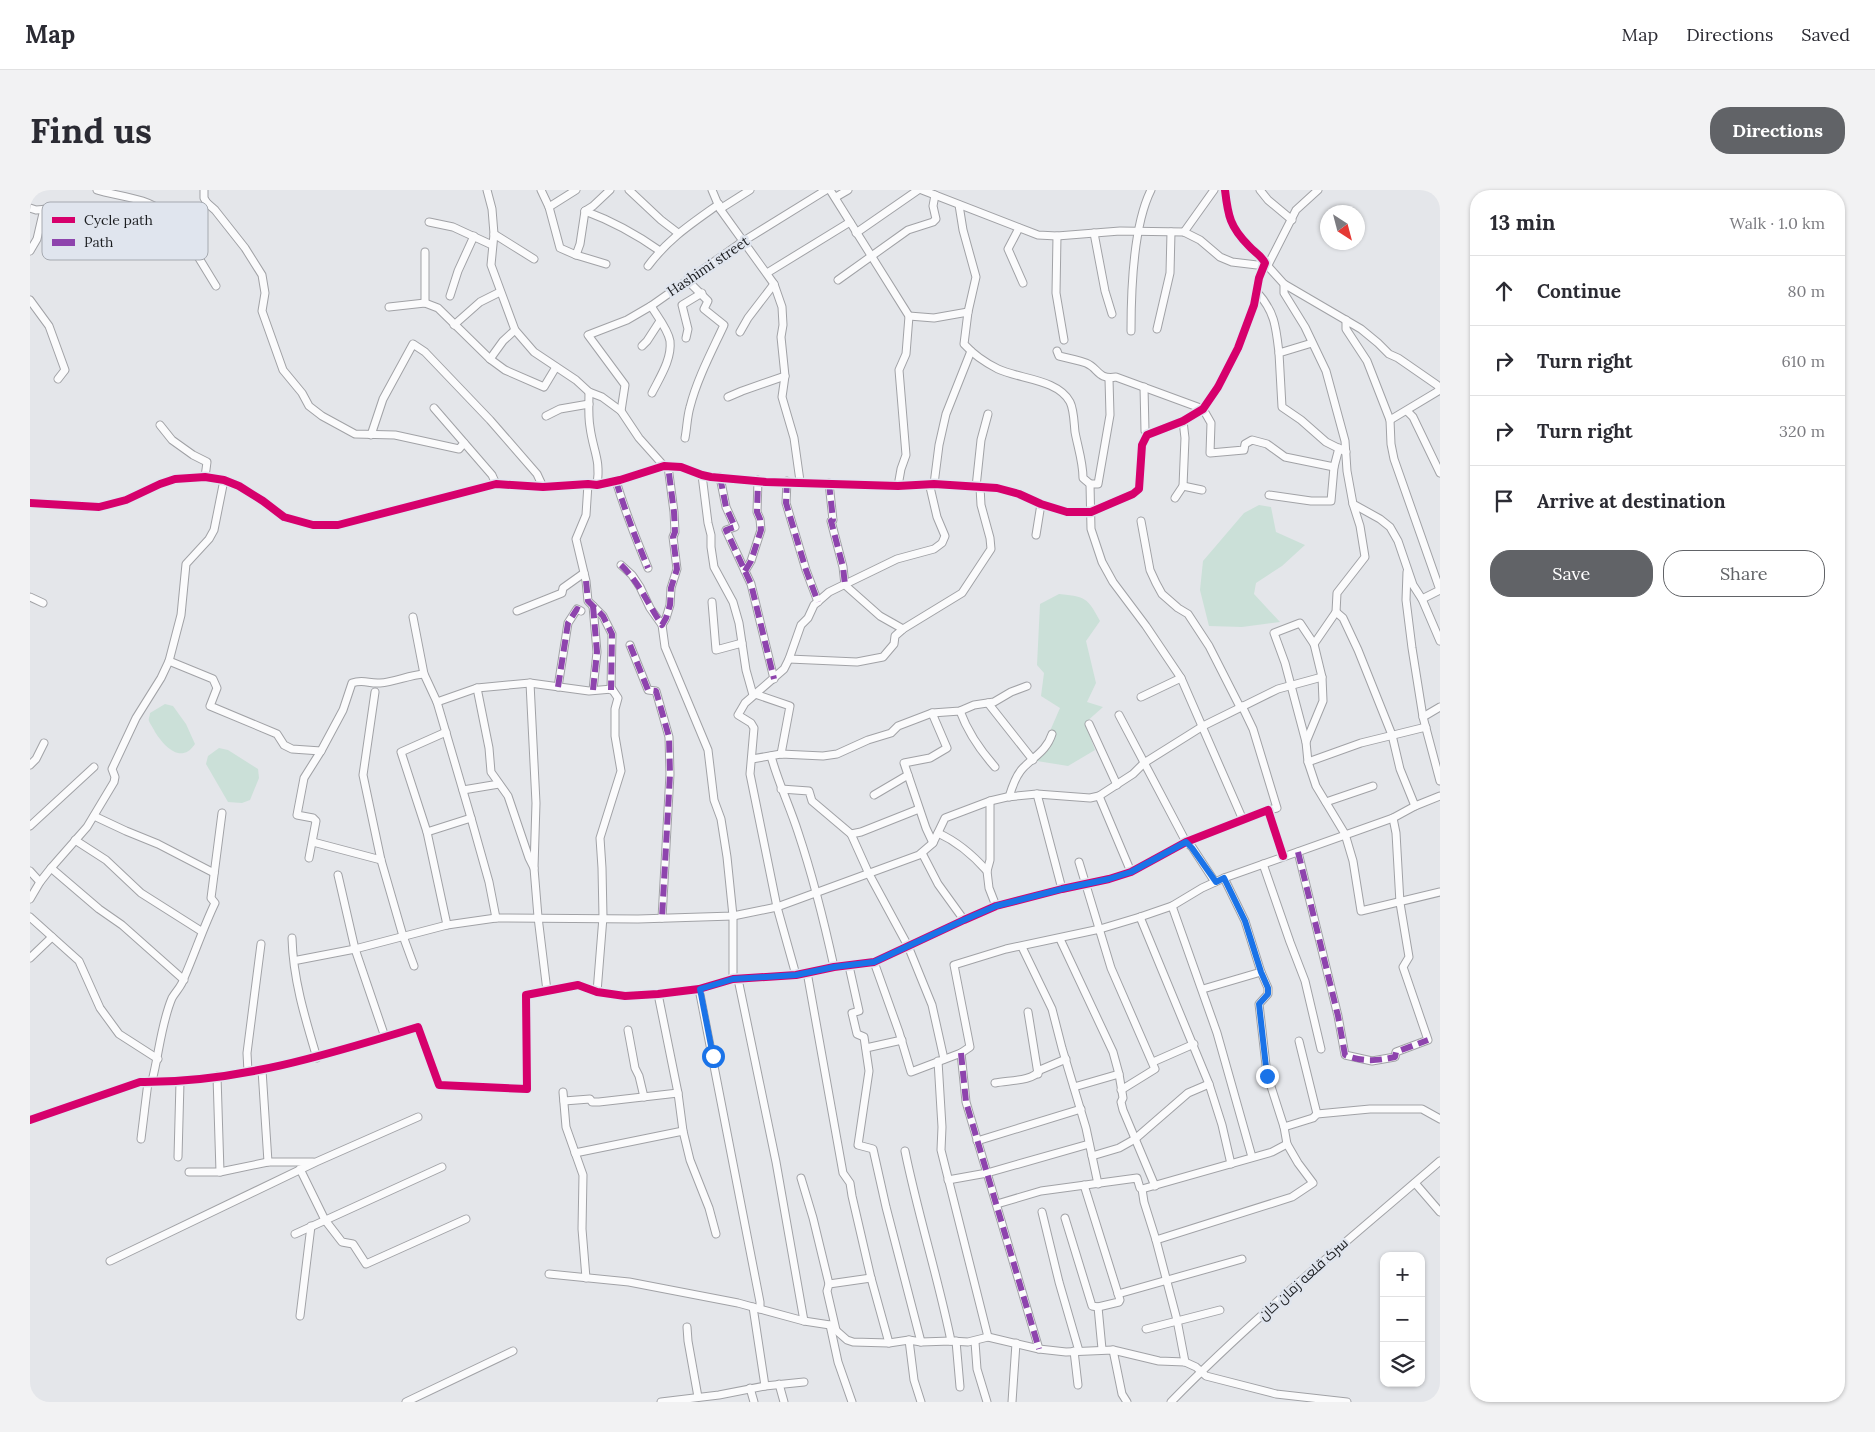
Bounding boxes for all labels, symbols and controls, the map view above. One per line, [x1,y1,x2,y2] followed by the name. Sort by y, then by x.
[25,19,75,50] text: Map
[1622,23,1658,46] text: Map
[1686,23,1773,46] text: Directions
[1801,23,1850,46] text: Saved
[1710,107,1845,154] button: Directions
[30,108,152,153] text: Find us
[42,202,208,260] legend
[1320,205,1365,250] north arrow
[1490,209,1555,236] text: 13 min
[84,211,153,229] text: Cycle path
[1730,213,1825,233] text: Walk · 1.0 km
[663,232,753,300] street label: Hashimi street
[84,233,113,251] text: Path
[1490,277,1518,305] icon: ahead
[1537,279,1621,303] text: Continue
[1788,281,1825,301] text: 80 m
[1490,347,1518,375] icon: right
[1537,349,1633,373] text: Turn right
[1781,351,1825,371] text: 610 m
[1490,417,1518,445] icon: right
[1537,419,1633,443] text: Turn right
[1779,421,1825,441] text: 320 m
[1490,487,1518,515] icon: arrive
[1537,489,1726,513] text: Arrive at destination
[1490,550,1653,597] button: Save
[1663,550,1825,597] button: Share
[702,1045,725,1068] route start
[1256,1065,1279,1088] route end
[1254,1234,1352,1324] street label: سرک قلعه زمان خان
[1380,1252,1425,1387] map controls
[1380,1252,1425,1297] button: +
[1380,1297,1425,1342] button: −
[1380,1342,1425,1387] button: layers

